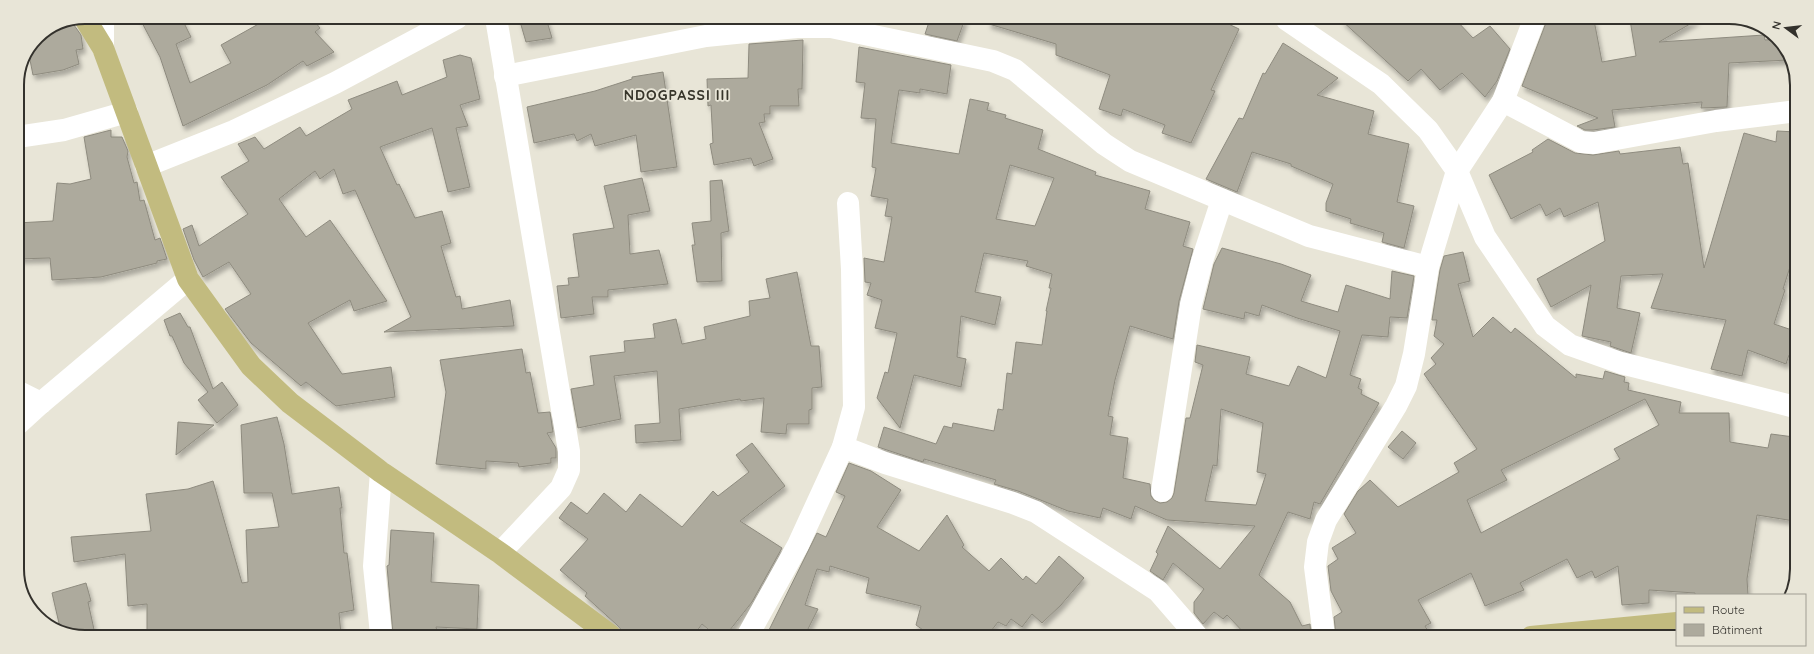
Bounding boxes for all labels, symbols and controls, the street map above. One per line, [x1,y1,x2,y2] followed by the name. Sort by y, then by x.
[1766,8,1806,48] north arrow
[1769,20,1784,31] text: N
[624,86,730,104] district label: NDOGPASSI III
[1676,594,1806,646] legend
[1712,602,1745,617] text: Route
[1712,622,1762,637] text: Bâtiment

